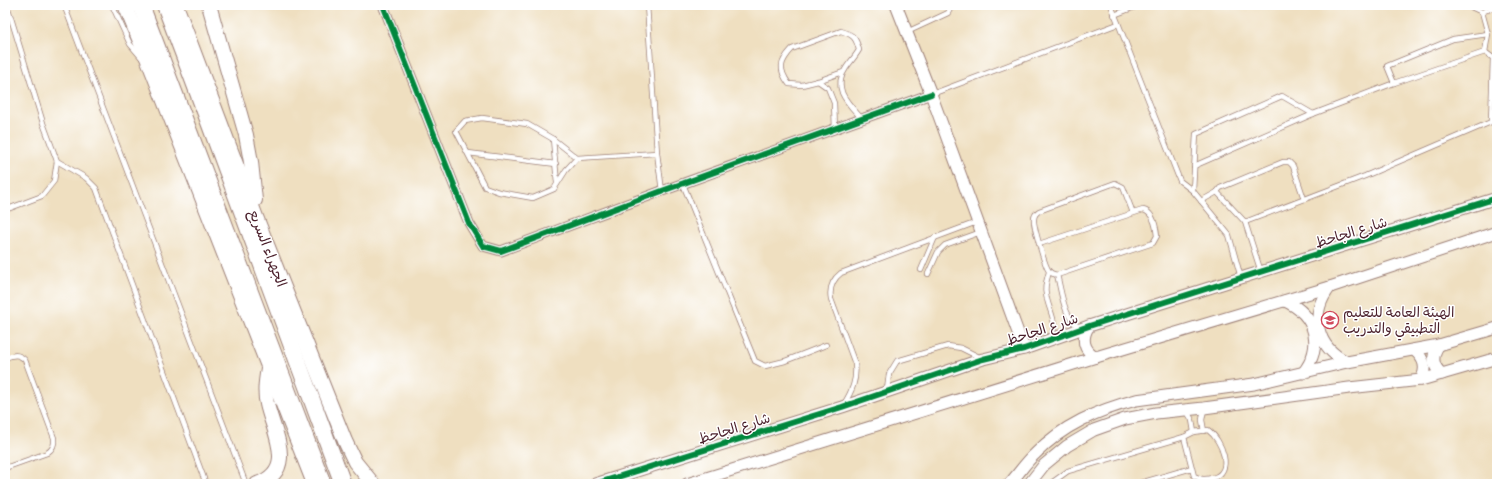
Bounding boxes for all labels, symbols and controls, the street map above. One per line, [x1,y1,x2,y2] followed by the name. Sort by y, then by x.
[242,207,290,290] street label: الجهراء السريع
[1313,213,1390,254] street label: شارع الجاحظ
[1343,304,1454,341] place label: الهيئة العامة للتعليم التطبيقي والتدريب
[1004,310,1081,352] street label: شارع الجاحظ
[1320,310,1340,330] school or university icon: الهيئة العامة للتعليم التطبيقي والتدريب
[696,409,773,450] street label: شارع الجاحظ

